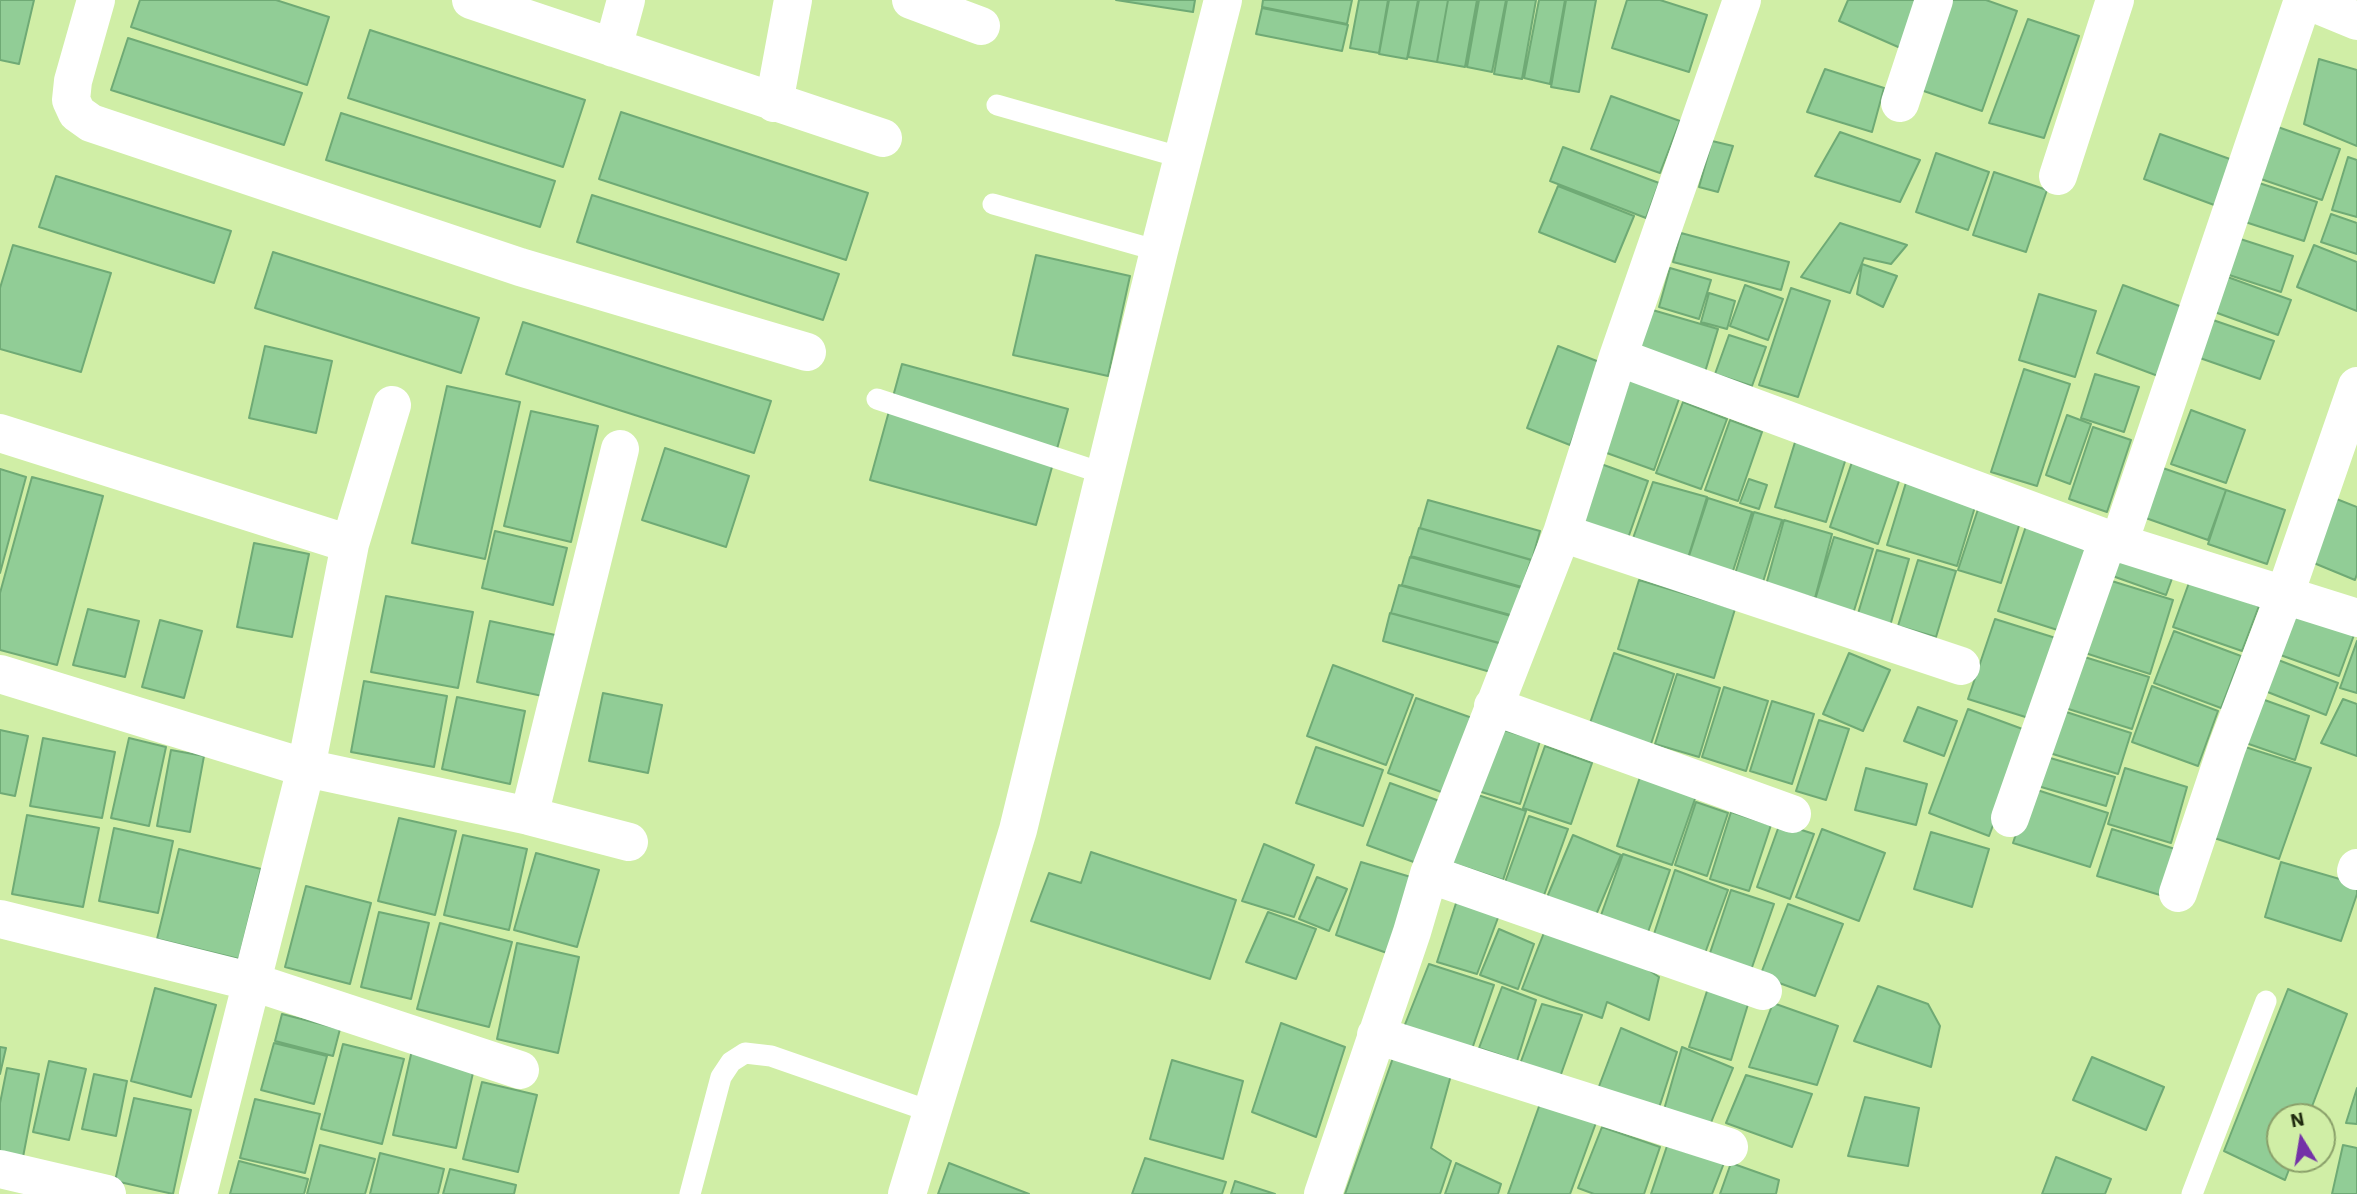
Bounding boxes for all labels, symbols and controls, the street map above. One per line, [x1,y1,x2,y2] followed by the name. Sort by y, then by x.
[2266,1103,2336,1173] north arrow
[2288,1106,2306,1132] text: N

